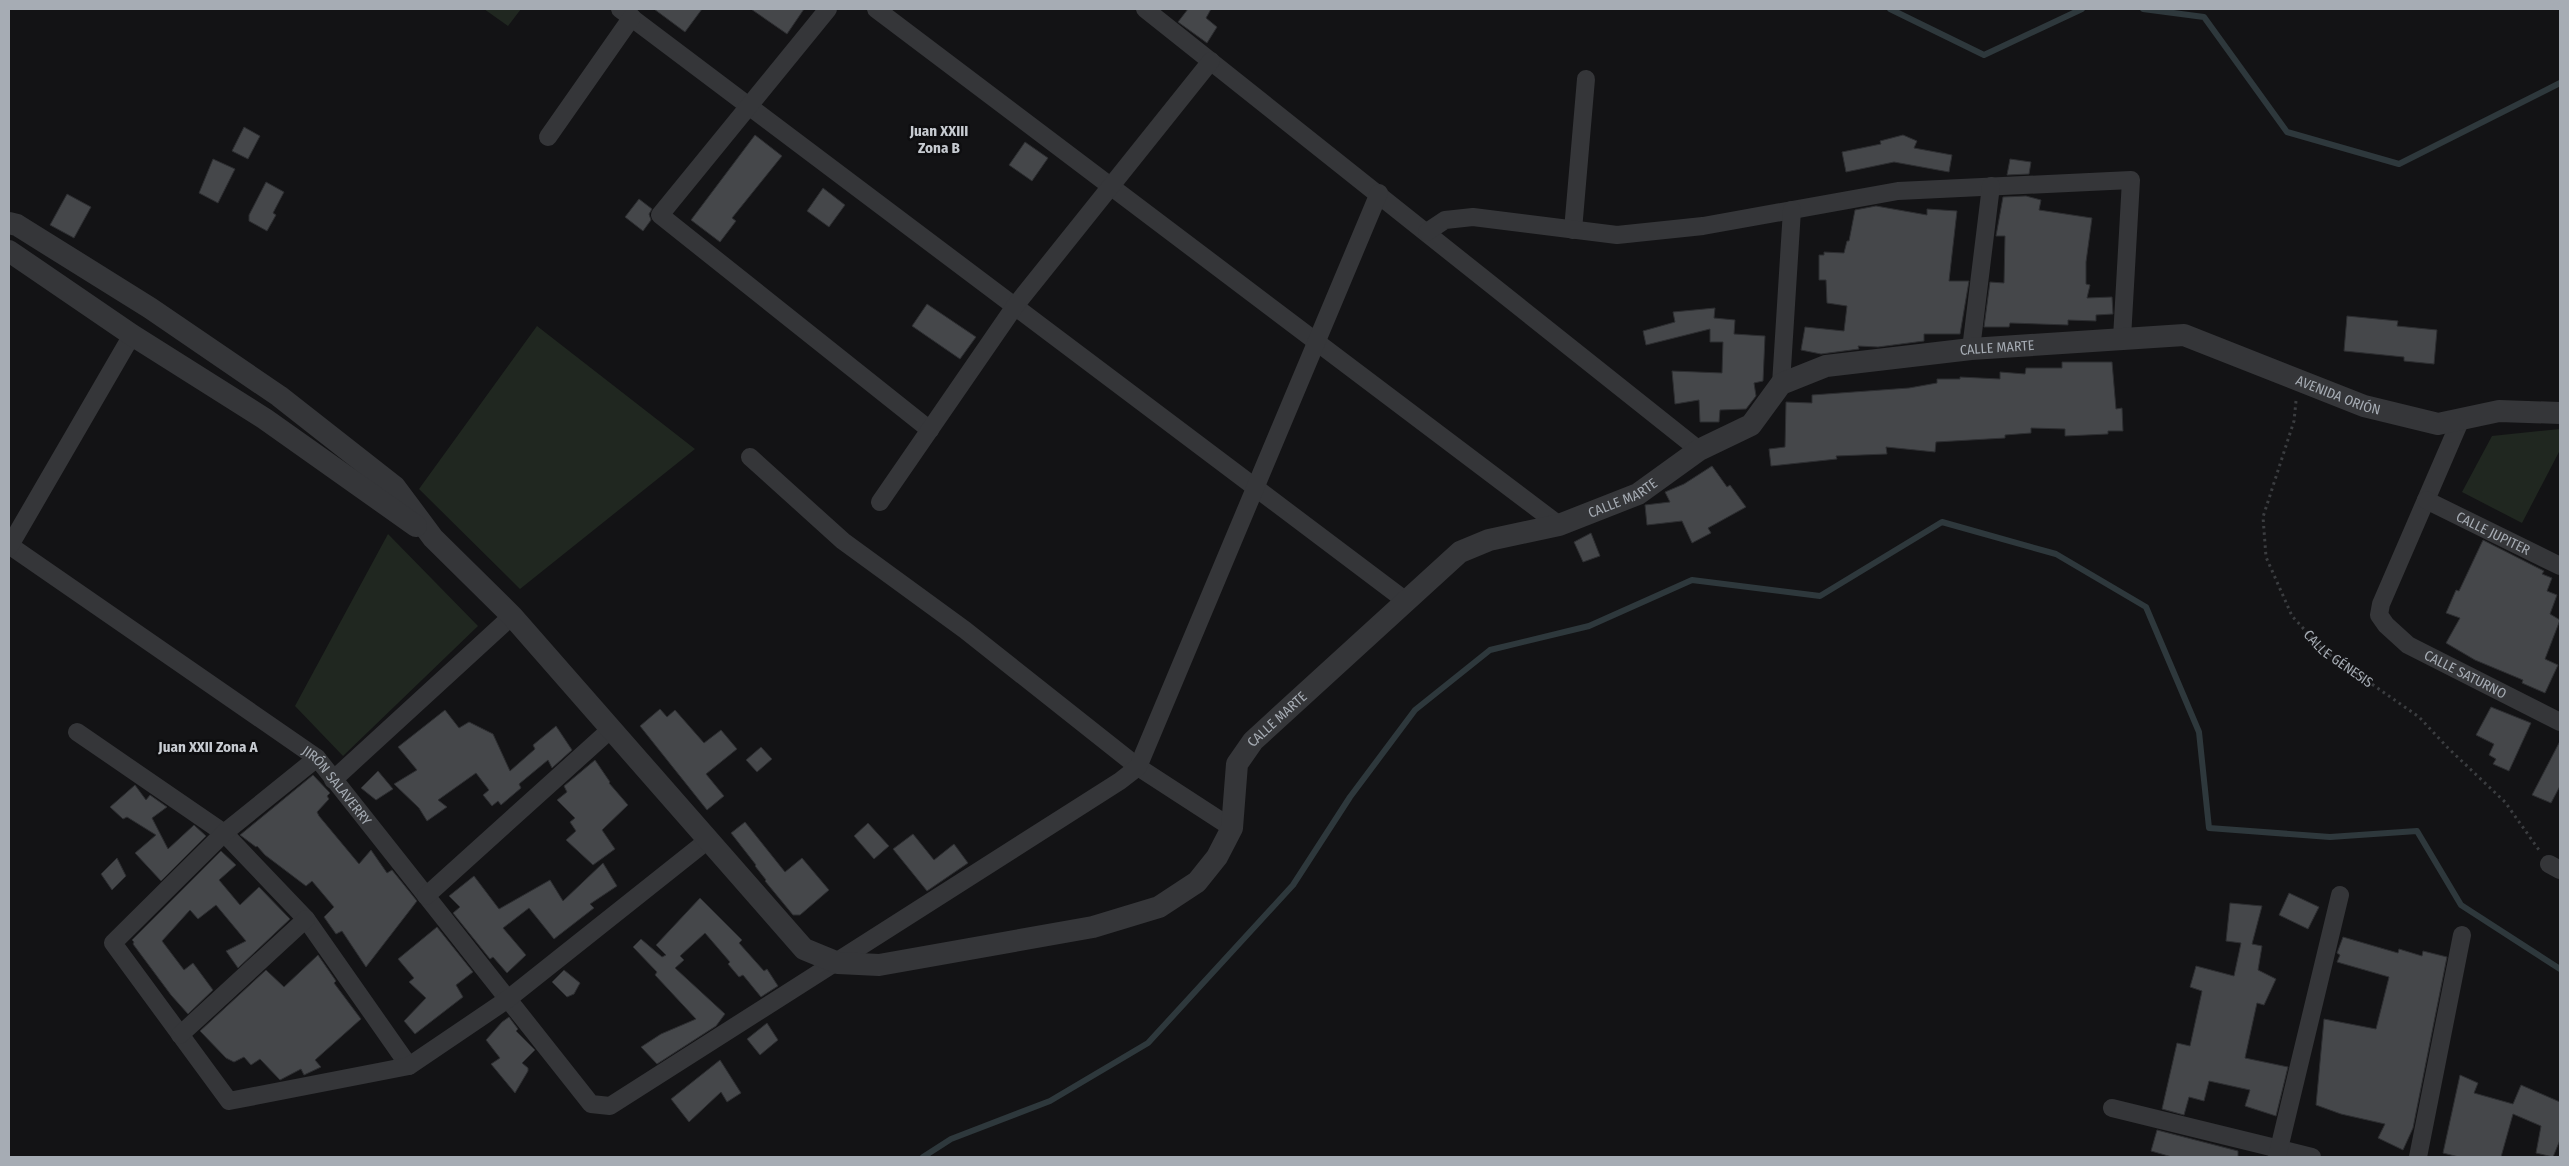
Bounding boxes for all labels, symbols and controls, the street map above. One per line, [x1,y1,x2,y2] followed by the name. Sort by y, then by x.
[909,122,968,157] district label: Juan XXIII Zona B
[1959,336,2035,359] street label: CALLE MARTE
[2293,372,2382,418] street label: AVENIDA ORIÓN
[1586,474,1661,521] street label: CALLE MARTE
[2453,508,2533,559] street label: CALLE JUPITER
[2300,626,2377,691] street label: CALLE GÉNESIS
[2421,646,2510,702] street label: CALLE SATURNO
[1243,687,1310,750] street label: CALLE MARTE
[157,738,259,756] district label: Juan XXII Zona A
[299,742,375,828] street label: JIRÓN SALAVERRY

